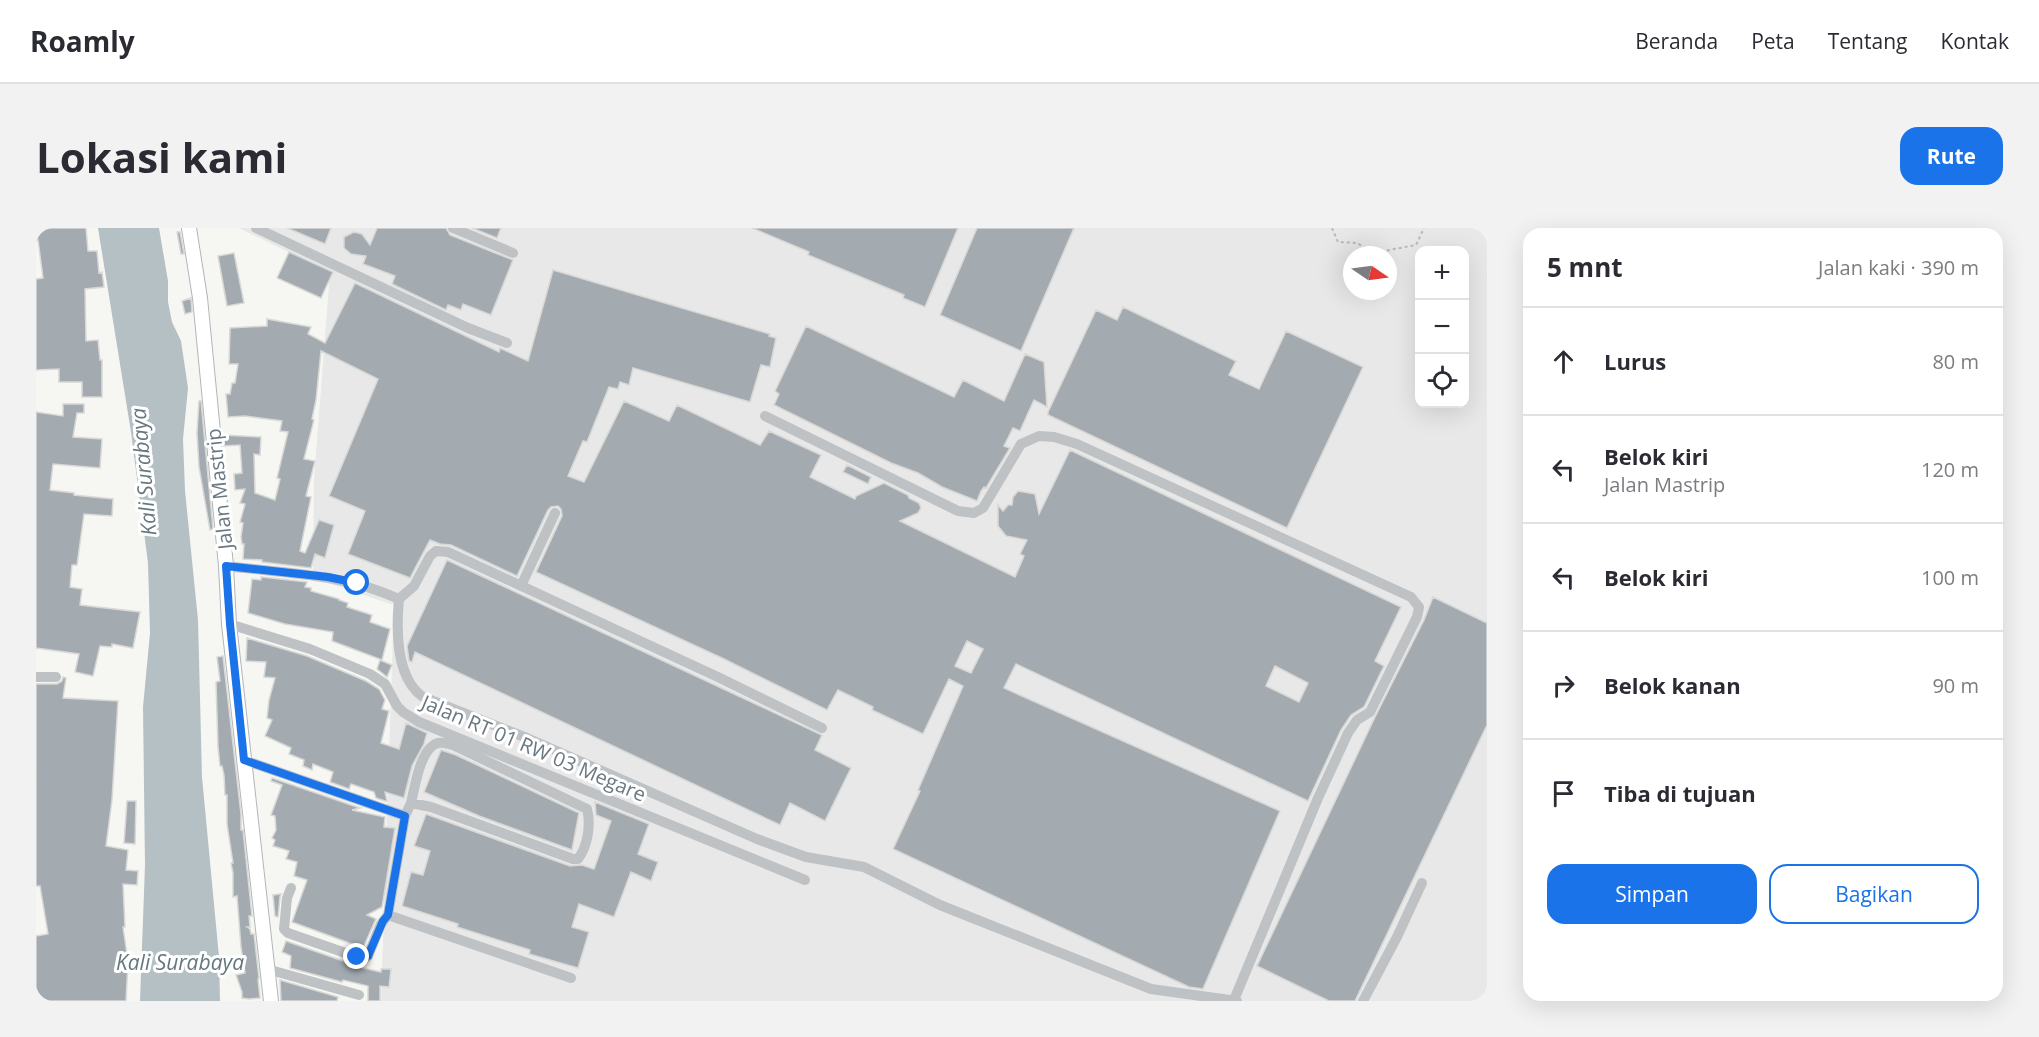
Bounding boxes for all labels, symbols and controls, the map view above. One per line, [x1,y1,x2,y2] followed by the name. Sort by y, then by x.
[30,22,135,60] text: Roamly
[1635,27,1718,55] text: Beranda
[1751,27,1795,55] text: Peta
[1828,27,1907,55] text: Tentang
[1940,27,2009,55] text: Kontak
[1900,127,2003,185] button: Rute
[36,128,287,185] text: Lokasi kami
[1343,246,1397,300] north arrow
[1415,246,1469,408] map controls
[1415,246,1469,300] button: +
[1547,249,1623,285] text: 5 mnt
[1818,254,1979,281] text: Jalan kaki · 390 m
[1415,300,1469,354] button: −
[1547,345,1580,378] icon: ahead
[1604,346,1666,376] text: Lurus
[1932,348,1979,375] text: 80 m
[1415,354,1469,408] button: locate
[123,407,163,537] water label: Kali Surabaya
[199,427,239,553] street label: Jalan Mastrip
[1604,441,1709,471] text: Belok kiri
[1547,453,1580,486] icon: left
[1921,456,1979,483] text: 120 m
[1604,471,1725,498] text: Jalan Mastrip
[1547,561,1580,594] icon: left
[1604,562,1709,592] text: Belok kiri
[1921,564,1979,591] text: 100 m
[343,569,369,595] route start
[1547,669,1580,702] icon: right
[1604,670,1741,700] text: Belok kanan
[1932,672,1979,699] text: 90 m
[416,688,650,808] street label: Jalan RT 01 RW 03 Megare
[1547,777,1580,810] icon: arrive
[1604,778,1756,808] text: Tiba di tujuan
[1547,864,1757,924] button: Simpan
[1769,864,1979,924] button: Bagikan
[343,943,369,969] route end
[116,948,244,976] water label: Kali Surabaya

